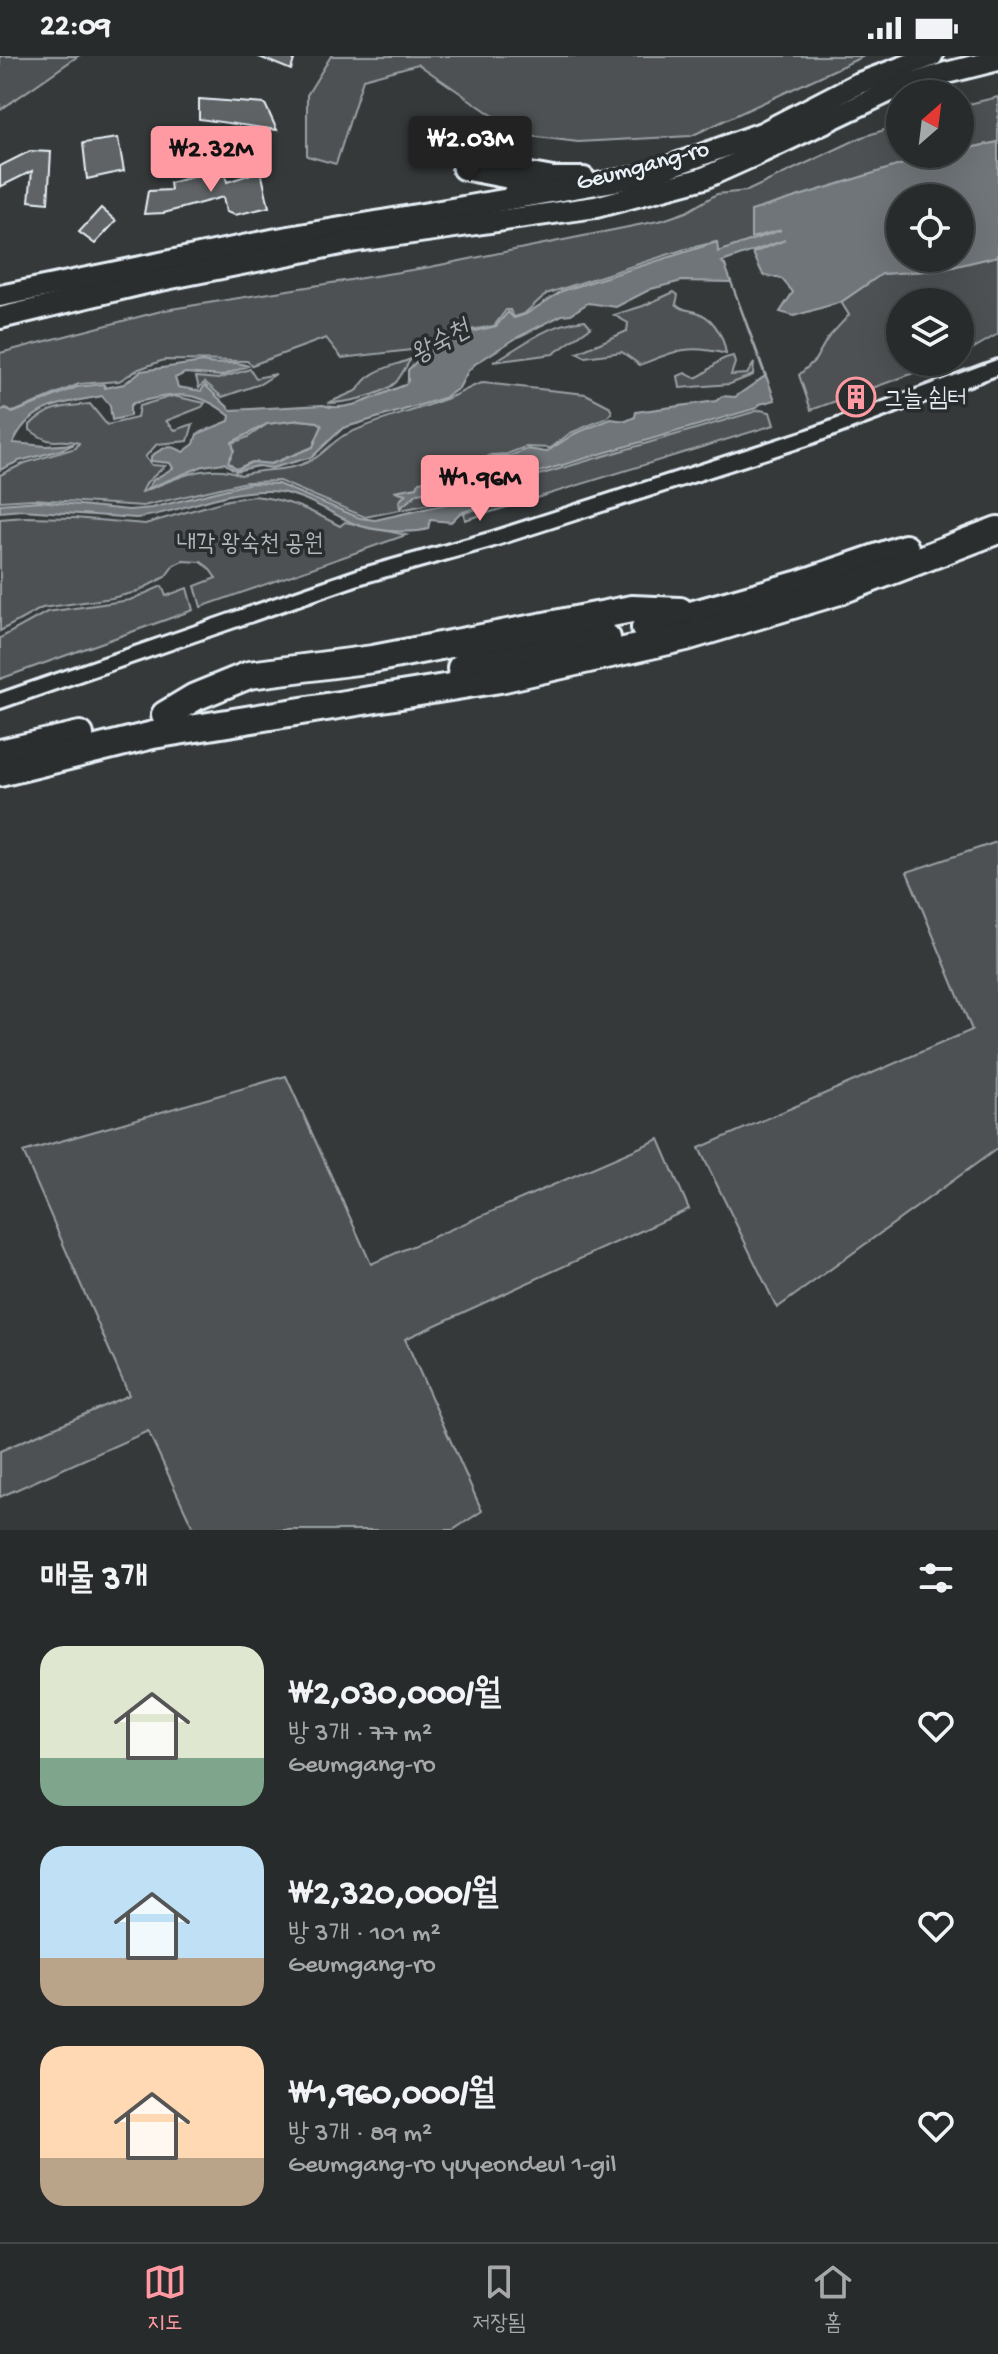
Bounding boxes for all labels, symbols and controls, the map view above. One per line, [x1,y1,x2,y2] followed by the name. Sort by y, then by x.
[40,11,111,46] text: 22:09
[886,80,974,168] north arrow
[886,80,974,376] map controls
[405,116,535,184] pin: ₩2.03M
[146,126,276,194] pin: ₩2.32M
[427,126,513,157] text: ₩2.03M
[169,136,253,167] text: ₩2.32M
[573,136,713,199] street label: Geumgang-ro
[886,184,974,272] button: locate
[886,288,974,376] button: layers
[406,314,479,373] water label: 왕숙천
[835,376,877,418] building icon: 그늘 쉼터
[884,386,967,415] place label: 그늘 쉼터
[415,455,545,523] pin: ₩1.96M
[439,465,521,496] text: ₩1.96M
[177,531,323,560] park label: 내각 왕숙천 공원
[914,1556,958,1600] icon: filters
[40,1561,148,1601] text: 매물 3개
[288,1676,501,1716] text: ₩2,030,000/월
[104,1678,200,1774] icon: home
[914,1704,958,1748] icon: heart
[288,1720,432,1751] text: 방 3개 · 77 m²
[288,1751,436,1782] text: Geumgang-ro
[288,1876,498,1916] text: ₩2,320,000/월
[104,1878,200,1974] icon: home
[914,1904,958,1948] icon: heart
[288,1920,441,1951] text: 방 3개 · 101 m²
[288,1951,436,1982] text: Geumgang-ro
[288,2076,495,2116] text: ₩1,960,000/월
[104,2078,200,2174] icon: home
[914,2104,958,2148] icon: heart
[288,2120,432,2151] text: 방 3개 · 89 m²
[288,2151,616,2182] text: Geumgang-ro yuyeondeul 1-gil
[143,2260,187,2338] tab: 지도
[472,2260,526,2338] tab: 저장됨
[811,2260,855,2338] tab: 홈

